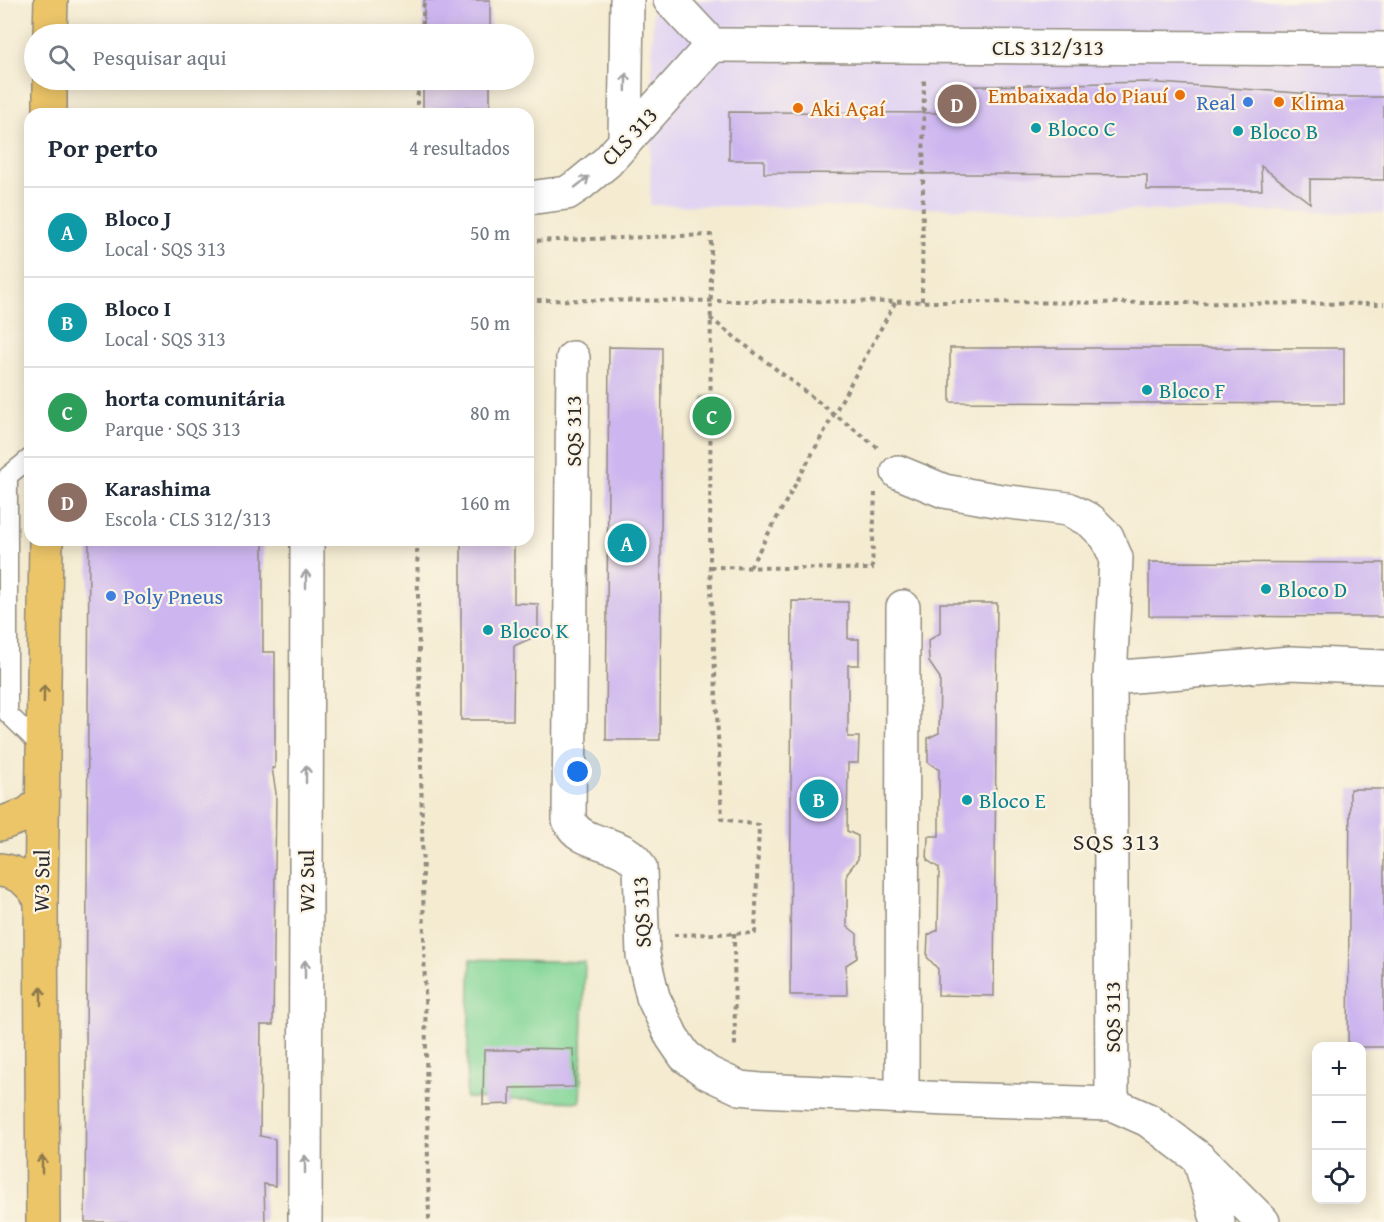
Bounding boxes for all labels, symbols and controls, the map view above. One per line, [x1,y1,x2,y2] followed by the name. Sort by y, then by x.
[24,24,534,90] search box
[992,31,1104,63] street label: CLS 312/313
[45,41,78,74] icon: search
[93,41,227,73] text: Pesquisar aqui
[620,73,632,93] one-way arrow
[988,79,1169,111] place label: Embaixada do Piauí
[938,82,976,126] pin: D
[1196,86,1236,118] place label: Real
[1291,86,1345,118] place label: Klima
[1173,88,1187,102] marker: Embaixada do Piauí
[810,92,886,124] place label: Aki Açaí
[1241,95,1255,109] marker: Real
[1272,95,1286,109] marker: Klima
[593,99,665,173] street label: CLS 313
[791,101,805,115] marker: Aki Açaí
[1048,112,1116,144] place label: Bloco C
[1250,115,1318,147] place label: Bloco B
[1029,121,1043,135] marker: Bloco C
[1231,124,1245,138] marker: Bloco B
[48,128,158,167] text: Por perto
[409,133,510,162] text: 4 resultados
[574,175,590,188] one-way arrow
[105,202,171,234] text: Bloco J
[61,218,74,247] text: A
[470,218,510,247] text: 50 m
[105,234,226,263] text: Local · SQS 313
[105,292,171,324] text: Bloco I
[61,308,74,337] text: B
[470,308,510,337] text: 50 m
[105,324,226,353] text: Local · SQS 313
[1159,374,1225,406] place label: Bloco F
[105,382,285,414] text: horta comunitária
[1140,383,1154,397] marker: Bloco F
[692,394,732,438] pin: C
[557,395,589,467] street label: SQS 313
[62,398,73,427] text: C
[470,398,510,427] text: 80 m
[105,414,241,443] text: Parque · SQS 313
[105,472,211,504] text: Karashima
[61,488,74,517] text: D
[460,488,510,517] text: 160 m
[105,504,271,533] text: Escola · CLS 312/313
[608,520,646,566] pin: A
[300,569,312,589] one-way arrow
[1278,573,1347,605] place label: Bloco D
[123,580,223,612] place label: Poly Pneus
[1259,582,1273,596] marker: Bloco D
[104,589,118,603] marker: Poly Pneus
[500,614,569,646] place label: Bloco K
[481,623,495,637] marker: Bloco K
[38,685,49,705] one-way arrow
[563,757,592,786] your location
[300,764,312,784] one-way arrow
[800,776,838,822] pin: B
[979,784,1046,816] place label: Bloco E
[960,793,974,807] marker: Bloco E
[1073,824,1161,859] district label: SQS 313
[24,849,58,913] street label: W3 Sul
[290,850,322,912] street label: W2 Sul
[623,875,659,949] street label: SQS 313
[300,959,311,979] one-way arrow
[1096,981,1128,1053] street label: SQS 313
[35,986,47,1006] one-way arrow
[1312,1042,1366,1204] map controls
[1312,1042,1366,1096] button: +
[1312,1096,1366,1150] button: −
[1312,1150,1366,1204] button: locate
[36,1154,48,1174] one-way arrow
[299,1154,311,1174] one-way arrow

